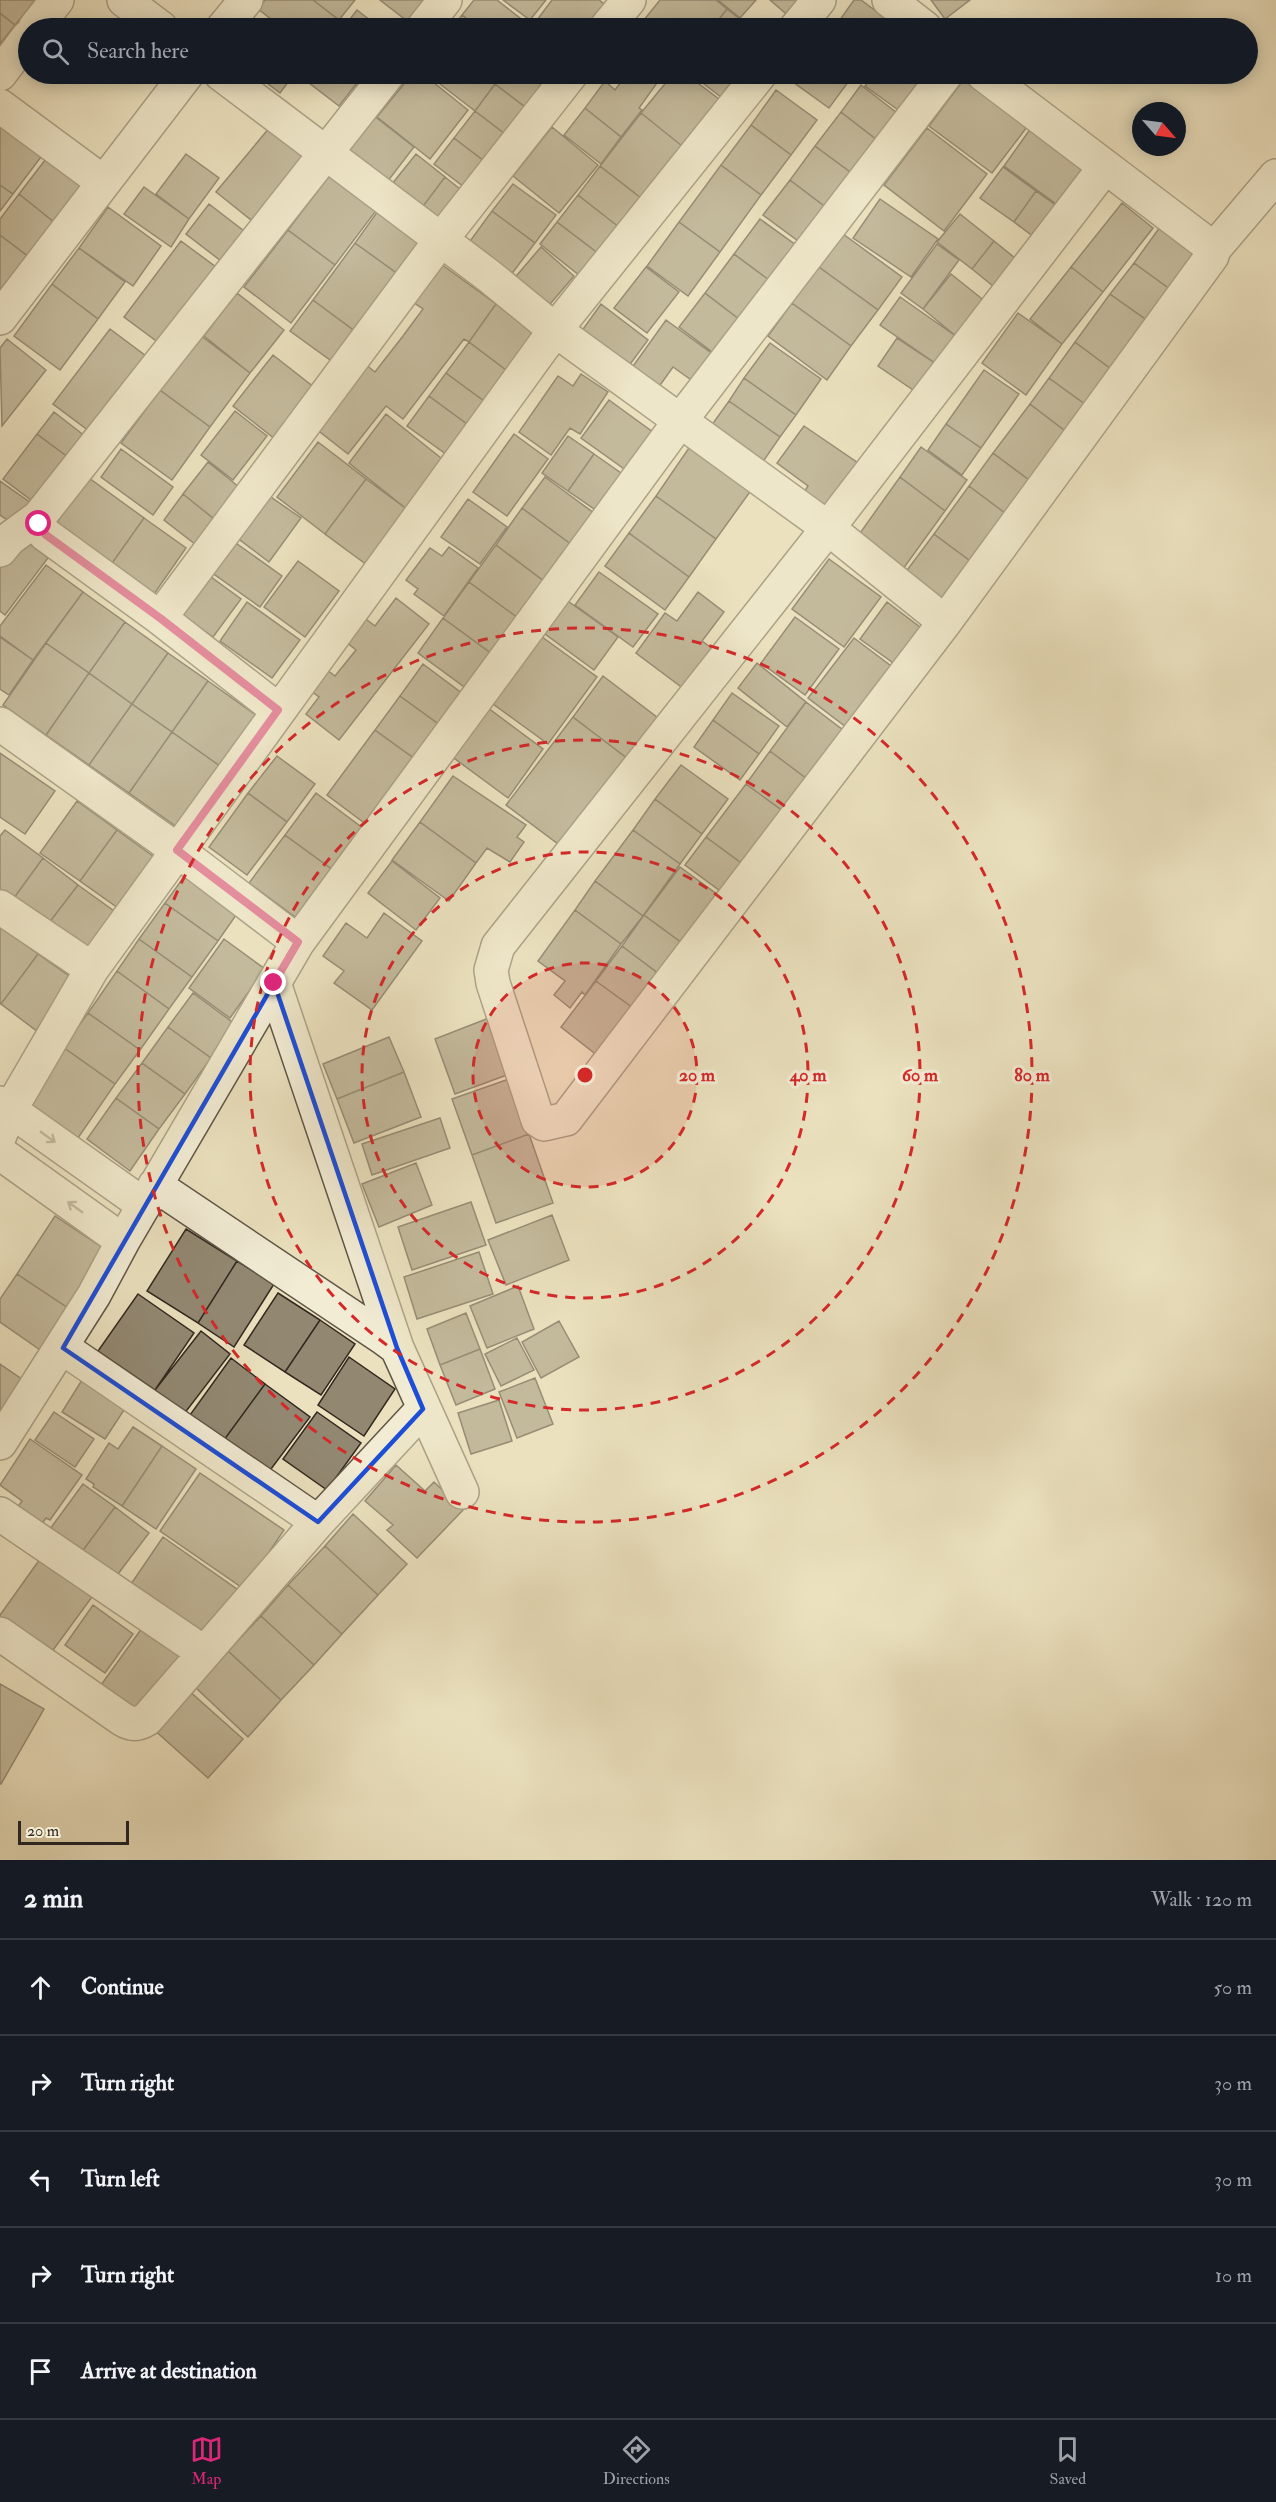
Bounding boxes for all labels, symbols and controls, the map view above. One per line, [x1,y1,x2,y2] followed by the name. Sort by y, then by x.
[18,18,1258,84] search box
[39,35,72,68] icon: search
[87,37,189,65] text: Search here
[1132,102,1186,156] north arrow
[25,510,51,536] route start
[260,969,286,995] route end
[679,1064,716,1087] text: 20 m
[789,1064,827,1087] text: 40 m
[902,1064,939,1087] text: 60 m
[1014,1064,1051,1087] text: 80 m
[575,1065,595,1085] centre of rings
[39,1131,55,1143] one-way arrow
[68,1201,84,1213] one-way arrow
[18,1818,129,1846] scale bar
[27,1821,59,1841] text: 20 m
[24,1883,83,1915] text: 2 min
[1151,1887,1252,1912] text: Walk · 120 m
[24,1971,57,2004] icon: ahead
[81,1973,164,2001] text: Continue
[1213,1975,1252,2000] text: 50 m
[24,2067,57,2100] icon: right
[81,2069,174,2097] text: Turn right
[1214,2071,1252,2096] text: 30 m
[24,2163,57,2196] icon: left
[81,2165,160,2193] text: Turn left
[1214,2167,1252,2192] text: 30 m
[24,2259,57,2292] icon: right
[81,2261,174,2289] text: Turn right
[1215,2263,1252,2288] text: 10 m
[24,2355,57,2388] icon: arrive
[81,2357,257,2385] text: Arrive at destination
[190,2433,223,2489] tab: Map
[603,2433,670,2489] tab: Directions
[1050,2433,1086,2489] tab: Saved

